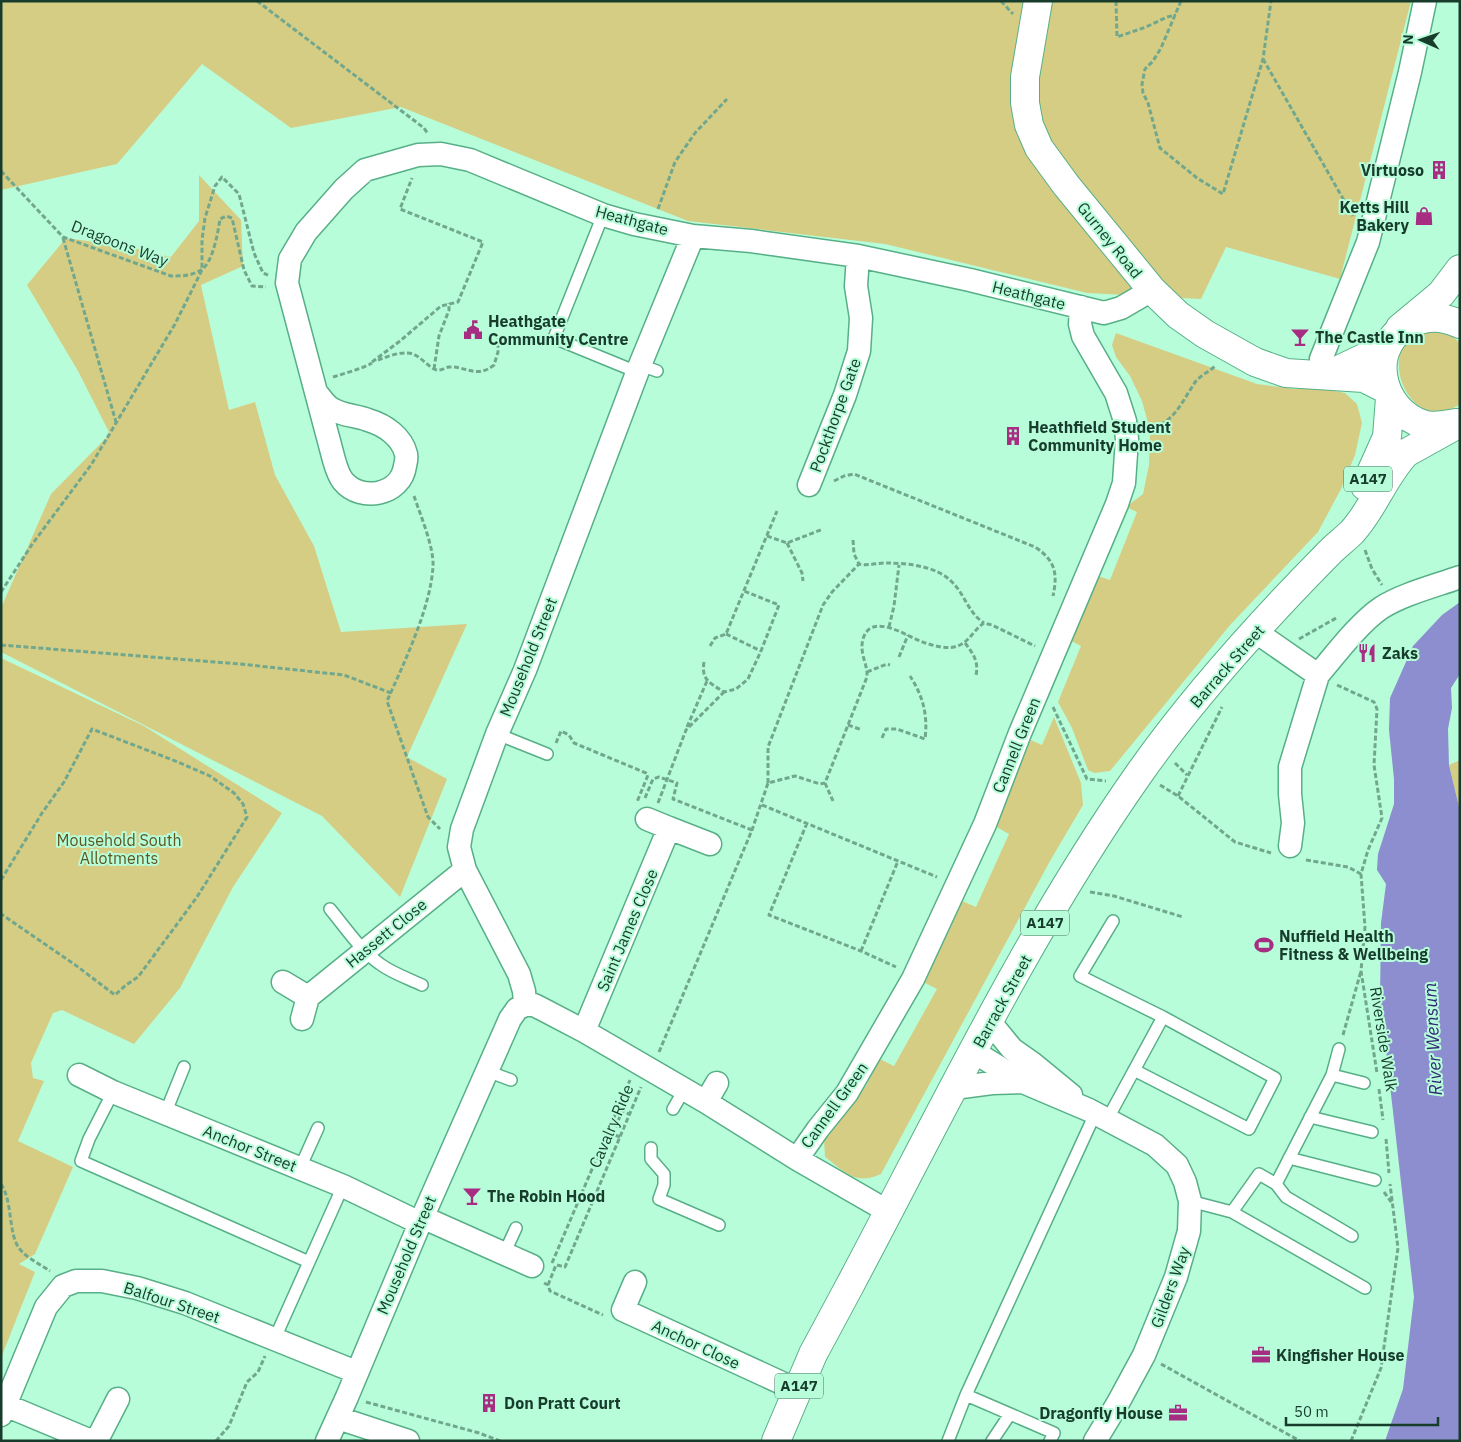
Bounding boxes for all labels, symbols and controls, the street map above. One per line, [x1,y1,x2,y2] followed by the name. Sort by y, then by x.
[1396,15,1446,65] north arrow
[1399,34,1417,45] text: N
[1428,159,1450,181] building icon: Virtuoso
[1361,160,1424,180] place label: Virtuoso
[1340,197,1409,235] place label: Ketts Hill Bakery
[1073,198,1147,282] street label: Gurney Road
[593,201,671,239] street label: Heathgate
[1413,205,1435,227] shop icon: Ketts Hill Bakery
[69,215,171,271] street label: Dragoons Way
[990,276,1068,314] street label: Heathgate
[488,311,629,349] place label: Heathgate Community Centre
[462,319,484,341] public building icon: Heathgate Community Centre
[1289,326,1311,348] bar icon: The Castle Inn
[1315,327,1424,347] place label: The Castle Inn
[805,355,865,475] street label: Pockthorpe Gate
[1028,417,1171,455] place label: Heathfield Student Community Home
[1002,425,1024,447] building icon: Heathfield Student Community Home
[1344,466,1392,492] road number: A147
[495,594,561,720] street label: Mousehold Street
[1186,620,1268,712] street label: Barrack Street
[1356,642,1378,664] restaurant icon: Zaks
[1382,643,1418,663] place label: Zaks
[988,694,1044,796] street label: Cannell Green
[56,830,182,868] park label: Mousehold South Allotments
[592,866,662,994] street label: Saint James Close
[341,894,431,972] street label: Hassett Close
[1021,910,1069,936] road number: A147
[1279,926,1428,964] place label: Nuffield Health Fitness & Wellbeing
[1253,934,1275,956] sports icon: Nuffield Health Fitness & Wellbeing
[968,951,1036,1051] street label: Barrack Street
[1418,982,1447,1096] water label: River Wensum
[1366,985,1402,1093] street label: Riverside Walk
[796,1058,872,1152] street label: Cannell Green
[584,1081,638,1171] street label: Cavalry Ride
[200,1120,300,1176] street label: Anchor Street
[461,1185,483,1207] bar icon: The Robin Hood
[487,1186,605,1206] place label: The Robin Hood
[372,1193,440,1317] street label: Mousehold Street
[1146,1243,1194,1331] street label: Gilders Way
[121,1277,223,1327] street label: Balfour Street
[649,1315,743,1373] street label: Anchor Close
[1250,1344,1272,1366] office icon: Kingfisher House
[1276,1345,1404,1365] place label: Kingfisher House
[775,1374,823,1398] road number: A147
[478,1392,500,1414] building icon: Don Pratt Court
[504,1393,621,1413] place label: Don Pratt Court
[1286,1394,1438,1426] scale bar
[1167,1402,1189,1424] office icon: Dragonfly House
[1294,1402,1329,1421] text: 50 m
[1039,1403,1163,1423] place label: Dragonfly House

